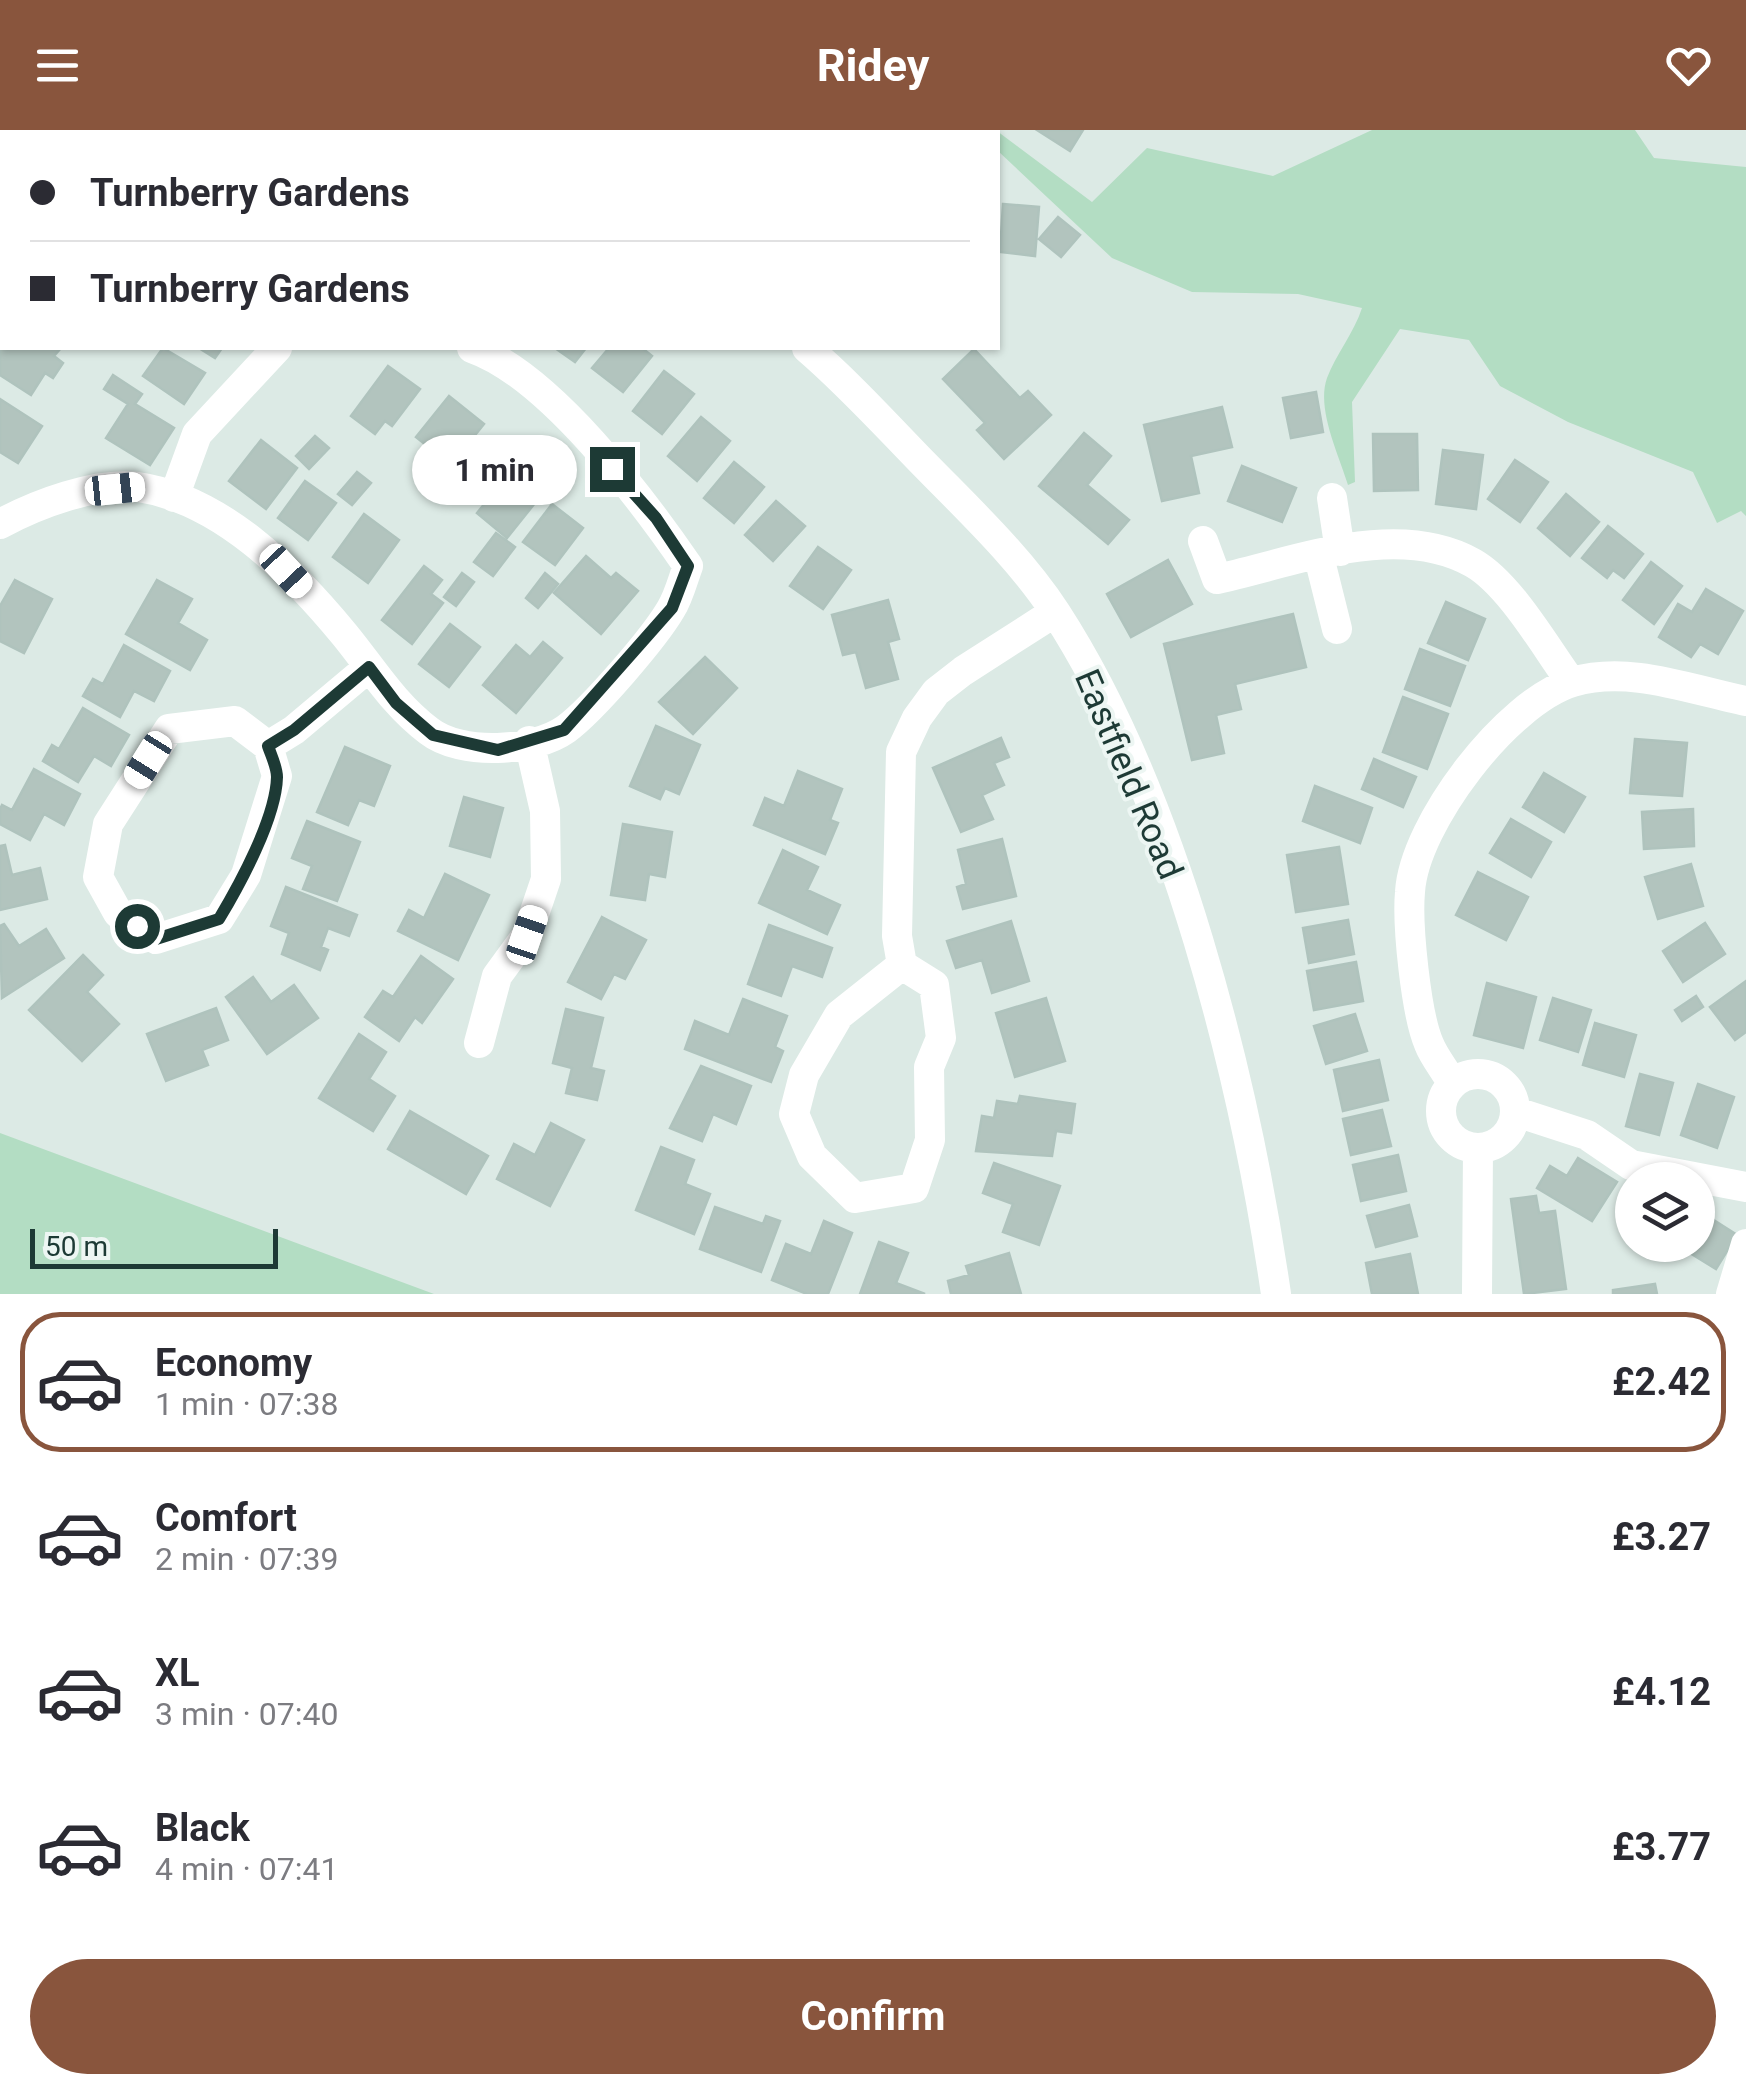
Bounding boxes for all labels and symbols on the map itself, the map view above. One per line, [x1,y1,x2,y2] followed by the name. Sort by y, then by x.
[412,434,577,504] callout: 1 min
[590,447,635,492] route end
[84,471,146,507] car
[255,539,317,603] car
[1066,663,1191,885] street label: Eastfield Road
[119,727,177,793] car
[503,902,551,968] car
[115,904,160,949] route start
[30,1224,278,1268] scale bar

